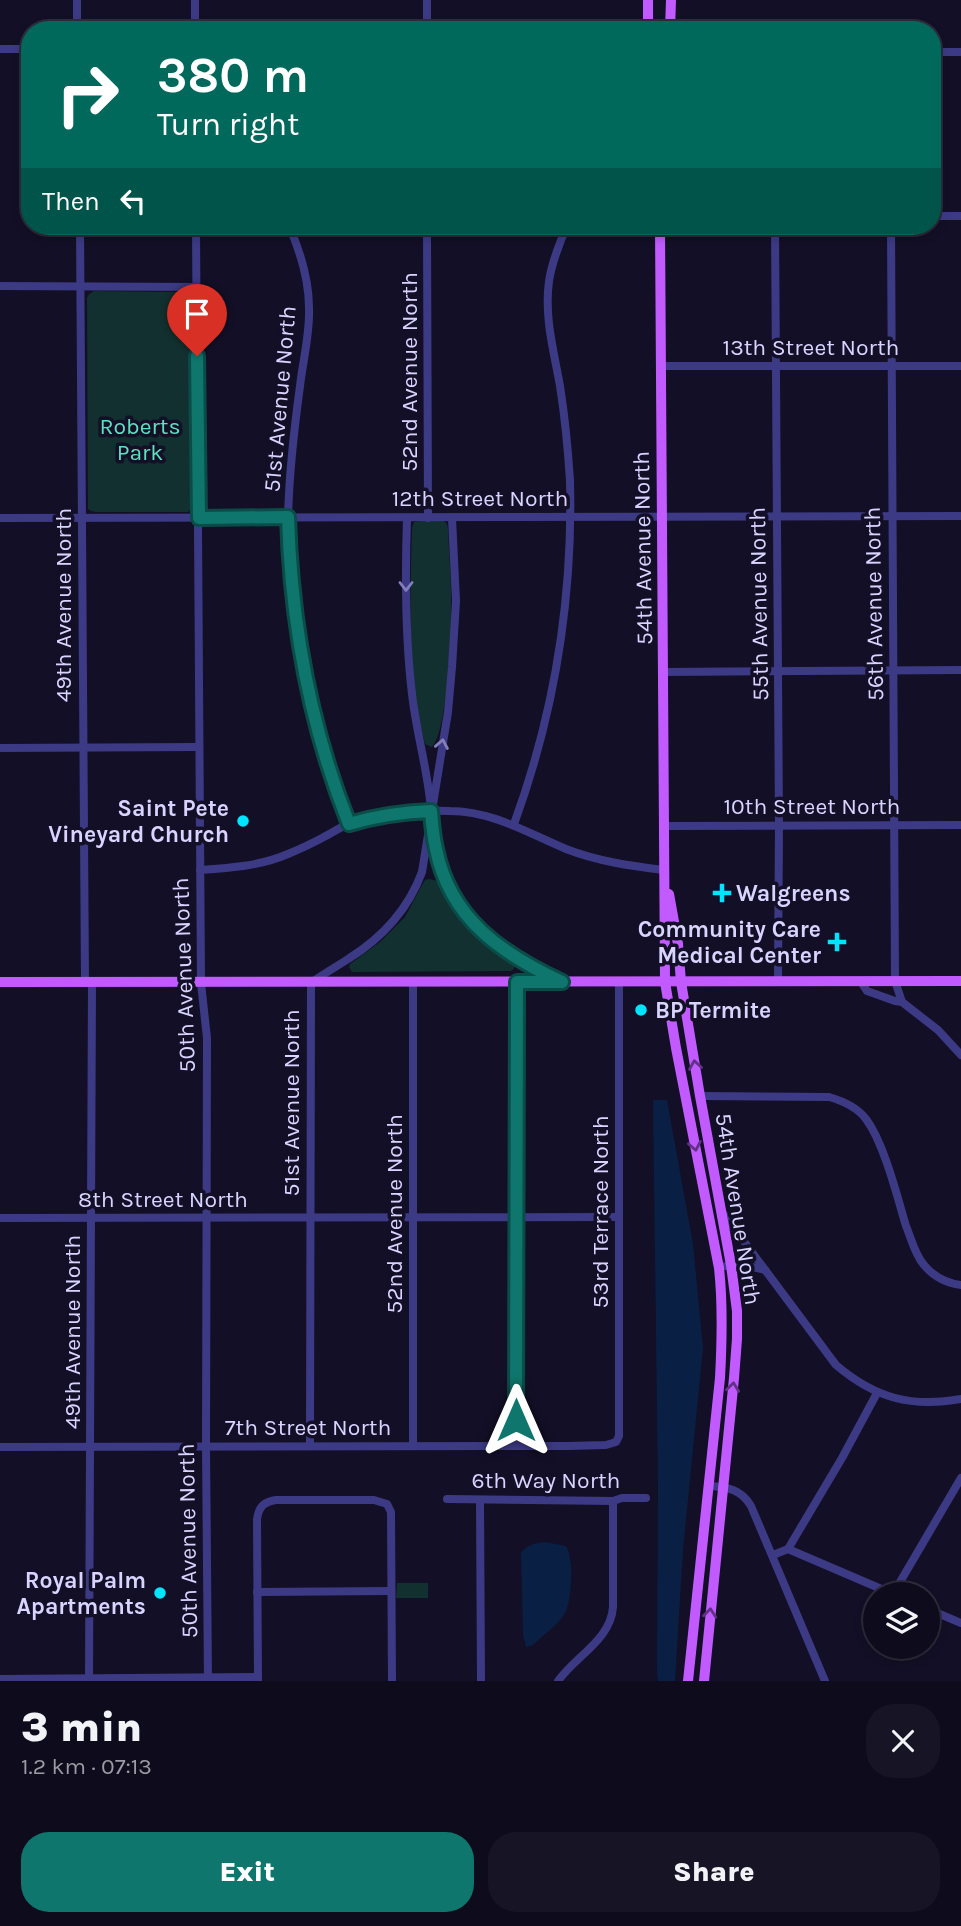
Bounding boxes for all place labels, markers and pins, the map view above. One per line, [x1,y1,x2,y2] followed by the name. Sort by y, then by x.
[167,284,227,356] pin
[48,795,229,848] place label: Saint Pete Vineyard Church
[235,813,251,829] marker: Saint Pete Vineyard Church
[736,880,851,907] place label: Walgreens
[714,885,730,901] marker: Walgreens
[638,916,821,969] place label: Community Care Medical Center
[827,932,847,952] marker: Community Care Medical Center
[655,997,771,1024] place label: BP Termite
[633,1002,649,1018] marker: BP Termite
[16,1567,146,1620] place label: Royal Palm Apartments
[152,1585,168,1601] marker: Royal Palm Apartments

